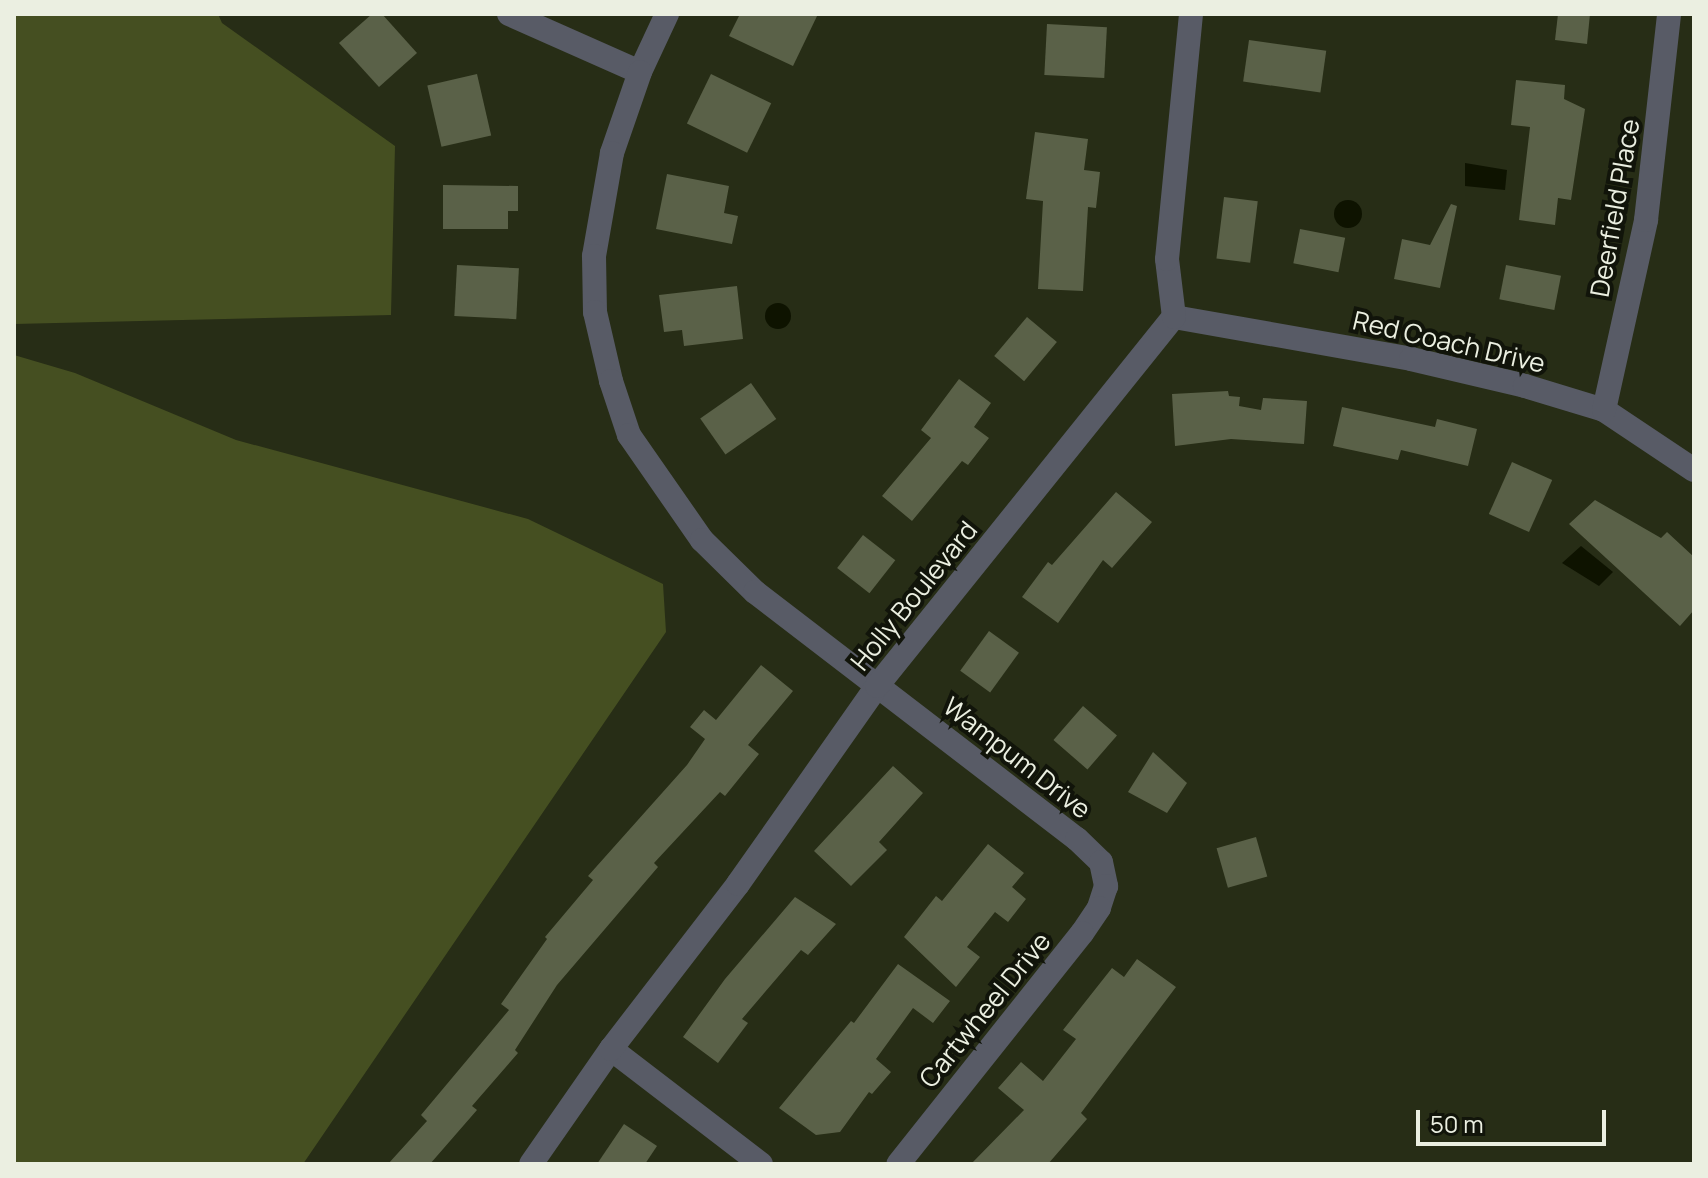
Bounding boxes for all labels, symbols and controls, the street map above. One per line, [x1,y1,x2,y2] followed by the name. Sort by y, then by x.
[1584,117,1646,299] street label: Deerfield Place
[1350,305,1548,379] street label: Red Coach Drive
[844,515,984,677] street label: Holly Boulevard
[937,691,1097,825] street label: Wampum Drive
[913,926,1057,1094] street label: Cartwheel Drive
[1420,1094,1610,1144] scale bar
[1430,1107,1484,1140] text: 50 m

